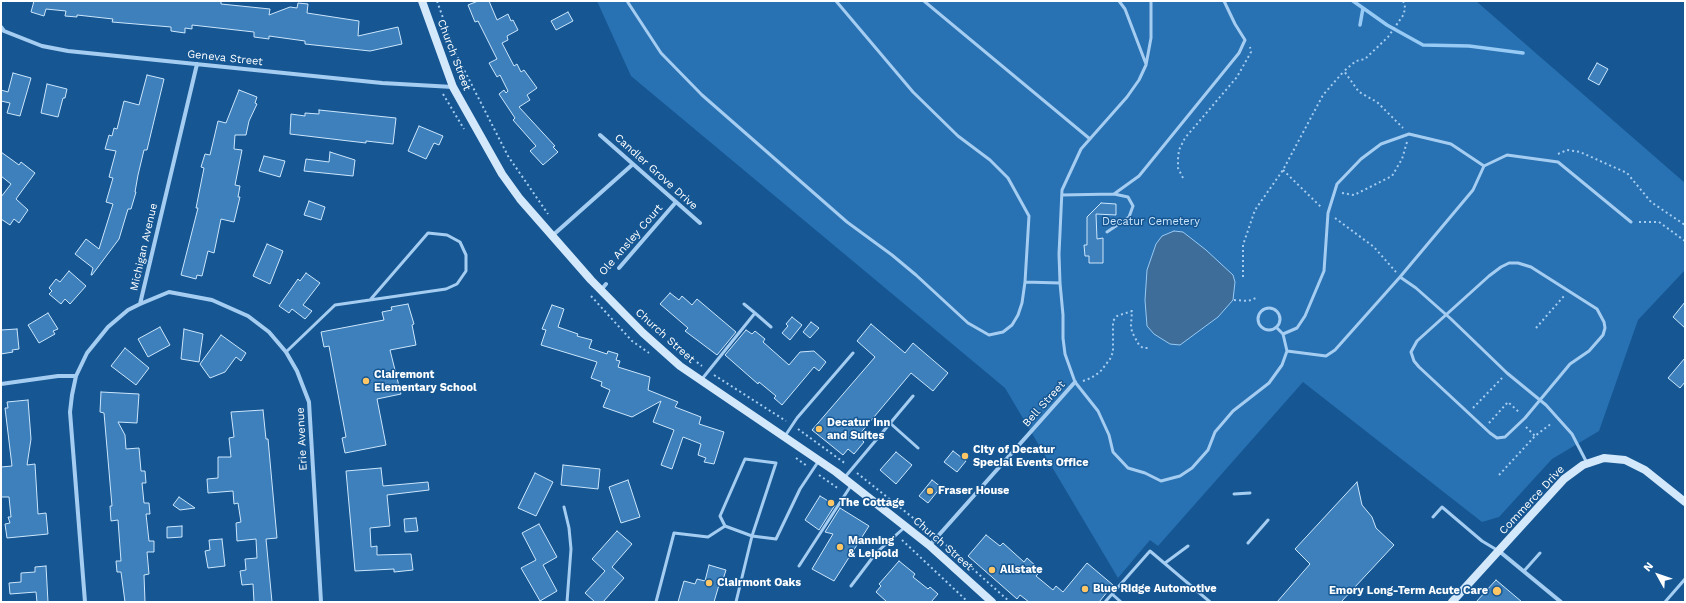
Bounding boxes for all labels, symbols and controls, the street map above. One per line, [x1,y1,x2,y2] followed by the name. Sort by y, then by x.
[434,17,474,93] street label: Church Street
[187,47,263,69] street label: Geneva Street
[612,131,700,213] street label: Candler Grove Drive
[127,202,161,292] street label: Michigan Avenue
[596,202,666,278] street label: Ole Ansley Court
[1102,215,1200,229] park label: Decatur Cemetery
[633,306,697,366] street label: Church Street
[374,368,477,394] place label: Clairemont Elementary School
[361,376,371,386] marker: Clairemont Elementary School
[1020,378,1068,430] street label: Bell Street
[294,407,310,471] street label: Erie Avenue
[827,416,890,442] place label: Decatur Inn and Suites
[814,424,824,434] marker: Decatur Inn and Suites
[973,443,1089,469] place label: City of Decatur Special Events Office
[960,451,970,461] marker: City of Decatur Special Events Office
[1497,463,1567,537] street label: Commerce Drive
[938,484,1009,498] place label: Fraser House
[925,486,935,496] marker: Fraser House
[839,496,905,510] place label: The Cottage
[826,498,836,508] marker: The Cottage
[910,514,976,574] street label: Church Street
[848,534,898,560] place label: Manning & Leipold
[835,542,845,552] marker: Manning & Leipold
[1638,555,1678,595] north arrow
[1641,560,1656,574] text: N
[1000,563,1043,577] place label: Allstate
[987,565,997,575] marker: Allstate
[717,576,801,590] place label: Clairmont Oaks
[704,578,714,588] marker: Clairmont Oaks
[1093,582,1217,596] place label: Blue Ridge Automotive
[1080,584,1090,594] marker: Blue Ridge Automotive
[1329,584,1488,598] place label: Emory Long-Term Acute Care
[1491,585,1503,597] marker: Emory Long-Term Acute Care

